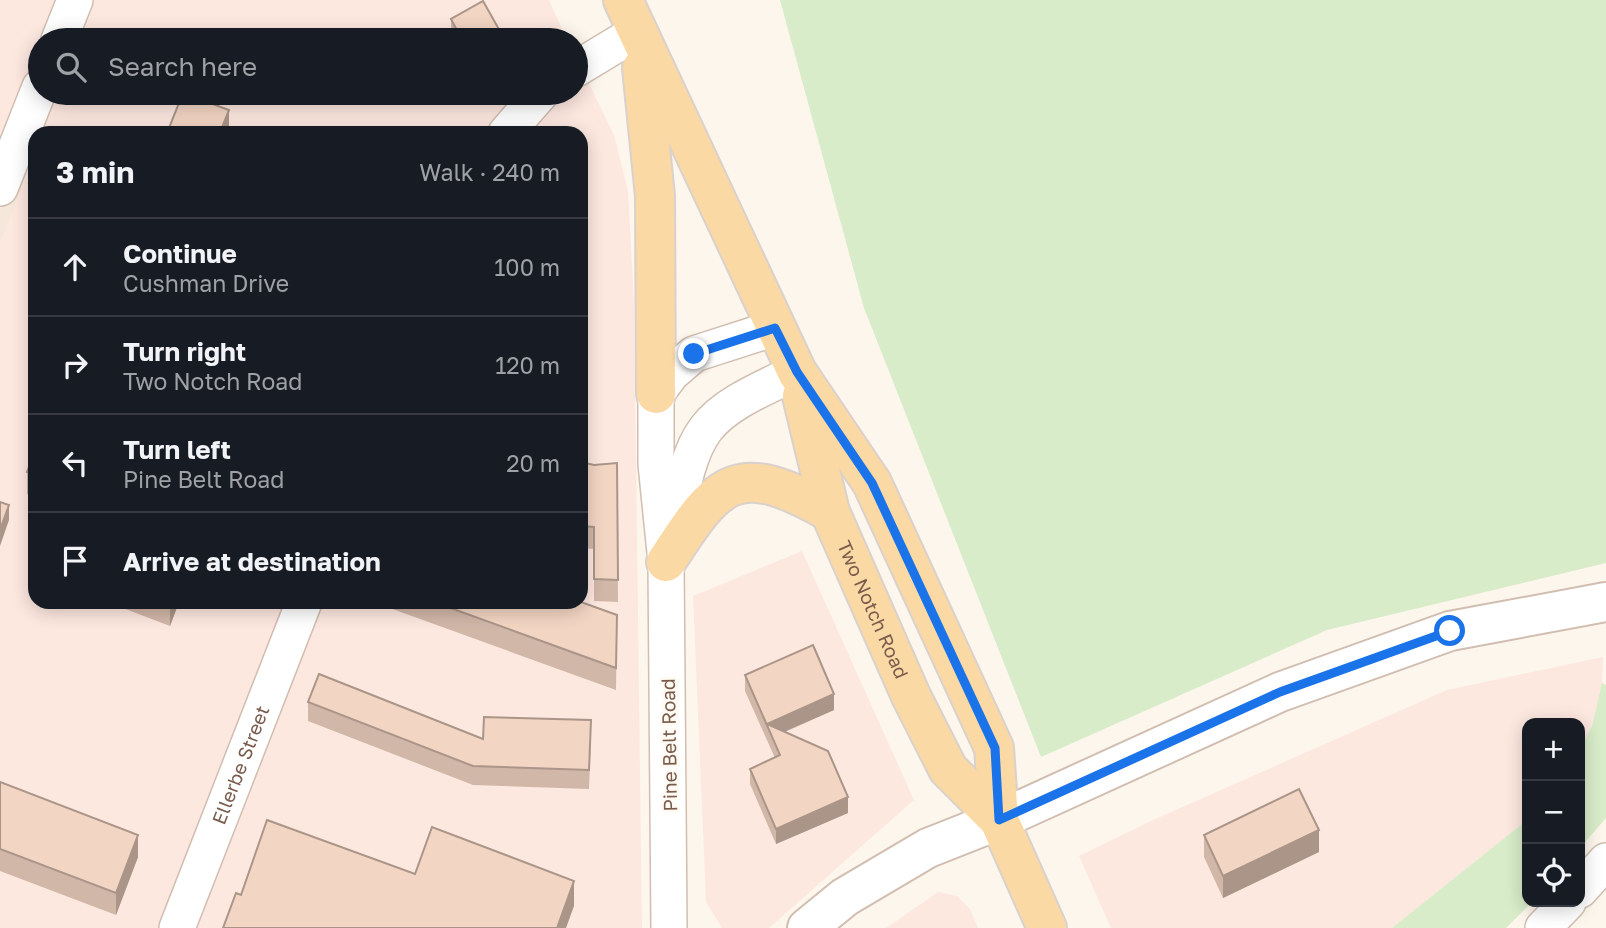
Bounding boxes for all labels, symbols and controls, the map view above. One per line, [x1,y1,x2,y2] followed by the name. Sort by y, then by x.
[28,28,588,105] search box
[52,48,90,86] icon: search
[108,51,257,82] text: Search here
[56,154,134,190] text: 3 min
[419,158,560,186] text: Walk · 240 m
[123,238,237,269] text: Continue
[56,248,94,286] icon: ahead
[494,253,560,281] text: 100 m
[123,269,289,297] text: Cushman Drive
[123,336,246,367] text: Turn right
[678,338,709,369] route end
[56,346,94,384] icon: right
[495,351,560,379] text: 120 m
[123,367,302,395] text: Two Notch Road
[123,434,231,465] text: Turn left
[56,444,94,482] icon: left
[506,449,560,477] text: 20 m
[123,465,284,493] text: Pine Belt Road
[833,537,914,682] street label: Two Notch Road
[56,542,94,580] icon: arrive
[123,546,381,577] text: Arrive at destination
[1434,615,1465,646] route start
[656,678,681,812] street label: Pine Belt Road
[207,702,274,828] street label: Ellerbe Street
[1522,718,1585,907] map controls
[1522,718,1585,781] button: +
[1522,781,1585,844] button: −
[1522,844,1585,907] button: locate

